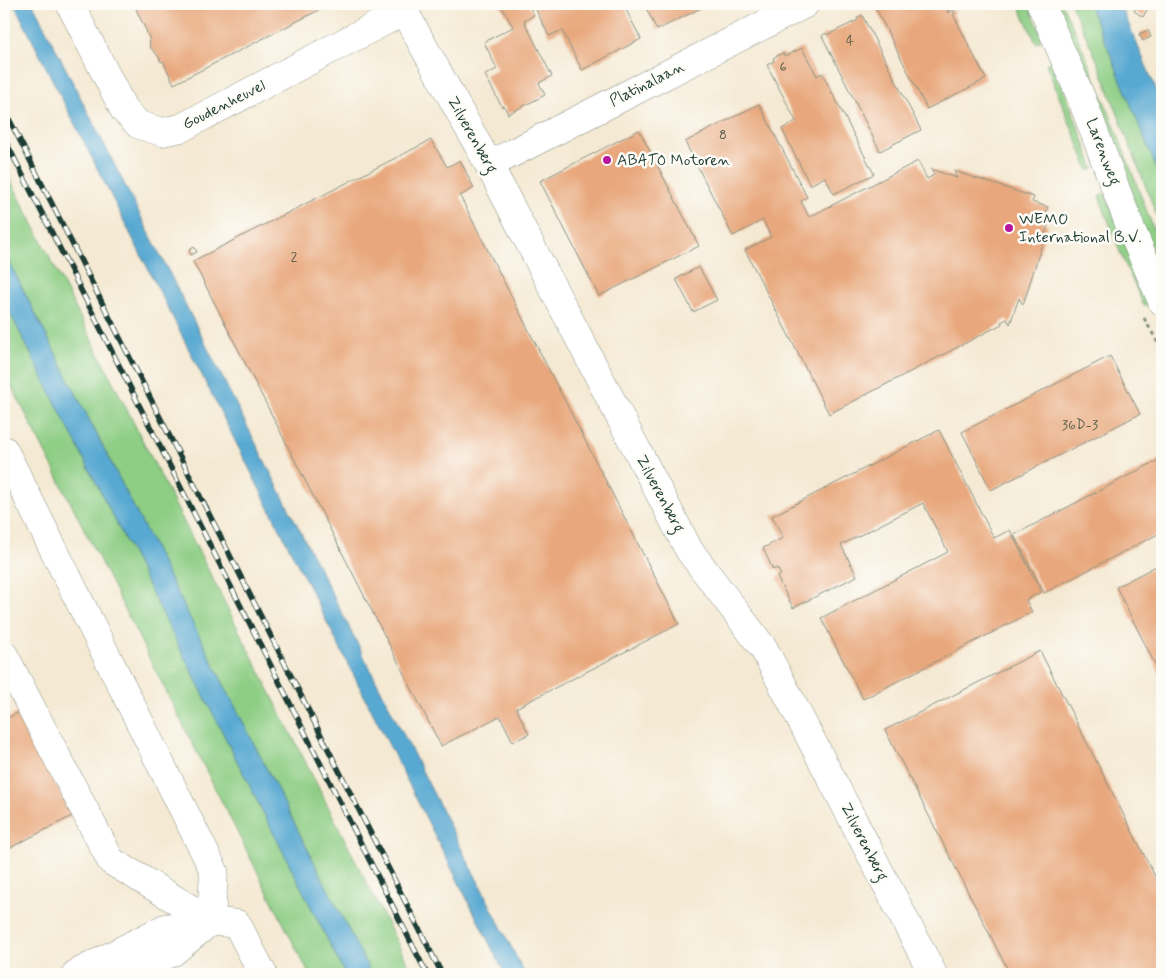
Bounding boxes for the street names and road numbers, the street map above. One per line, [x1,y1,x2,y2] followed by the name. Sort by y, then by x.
[606,56,688,112] street label: Platinalaan
[179,75,269,135] street label: Goudenheuvel
[441,93,502,178] street label: Zilverenberg
[1080,115,1125,189] street label: Larenweg
[630,451,689,537] street label: Zilverenberg
[834,799,893,885] street label: Zilverenberg

